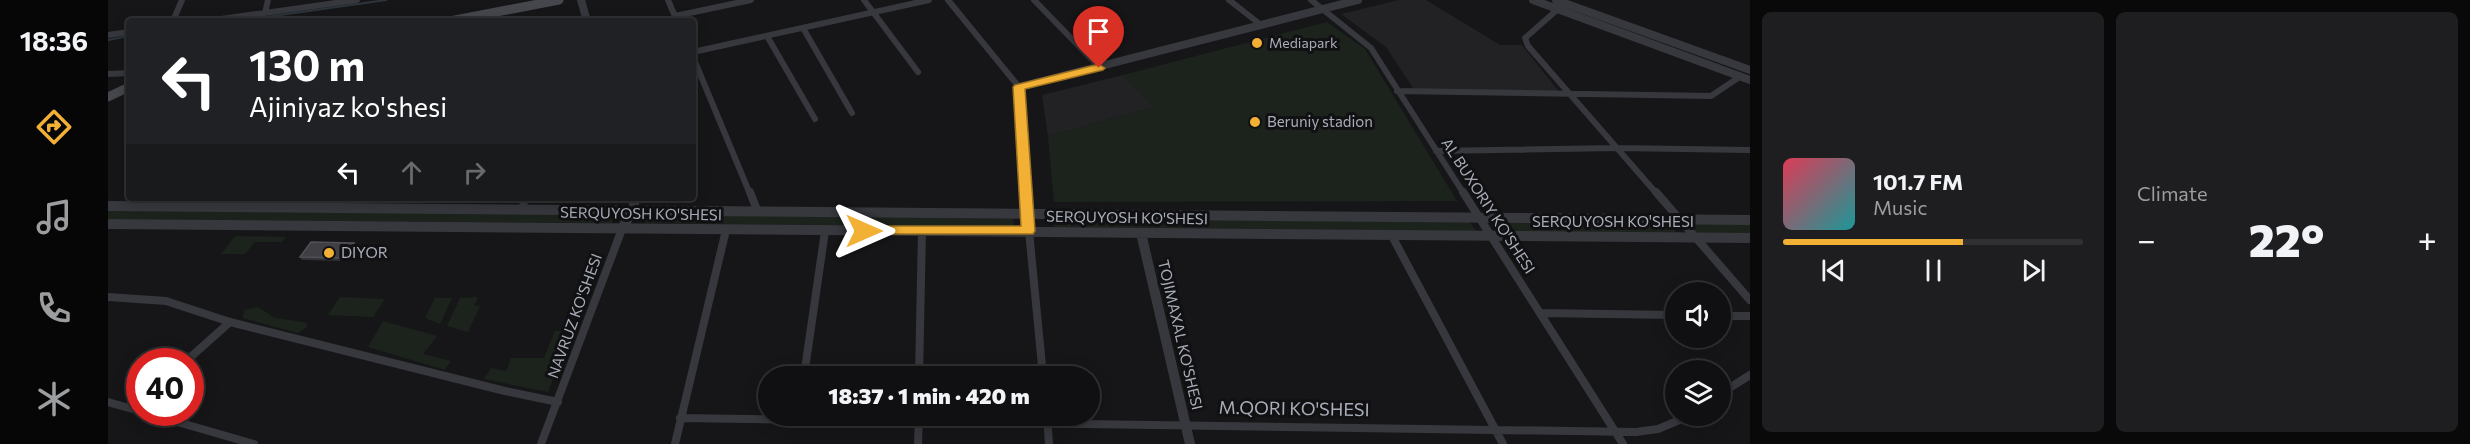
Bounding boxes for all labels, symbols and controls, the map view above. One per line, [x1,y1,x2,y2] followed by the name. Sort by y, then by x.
[1073,6,1124,68] pin
[1082,15,1115,48] icon: arrive
[20,24,88,57] text: 18:36
[1269,34,1338,51] place label: Mediapark
[1250,36,1264,50] marker: Mediapark
[249,38,365,90] text: 130 m
[150,42,228,120] icon: left
[249,90,447,123] text: Ajiniyaz ko'shesi
[33,106,75,148] icon: directions
[1267,112,1373,130] place label: Beruniy stadion
[1248,115,1262,129] marker: Beruniy stadion
[1438,134,1539,277] street label: AL BUXORIY KO'SHESI
[332,156,365,189] icon: left
[395,156,428,189] icon: ahead
[458,156,491,189] icon: right
[1873,168,1963,195] text: 101.7 FM
[2137,181,2207,205] text: Climate
[1873,195,1927,219] text: Music
[33,196,75,238] icon: music
[832,199,896,263] position arrow
[560,203,722,223] street label: SERQUYOSH KO'SHESI
[1046,207,1208,227] street label: SERQUYOSH KO'SHESI
[2249,211,2325,266] text: 22°
[1532,212,1694,230] street label: SERQUYOSH KO'SHESI
[2137,218,2156,259] text: −
[2418,218,2437,259] text: +
[341,243,388,261] place label: DIYOR
[322,246,336,260] marker: DIYOR
[543,251,605,380] street label: NAVRUZ KO'SHESI
[1817,254,1850,287] icon: previous
[1917,254,1950,287] icon: pause
[2017,254,2050,287] icon: next
[1155,258,1207,412] street label: TOJIMAXAL KO'SHESI
[1665,282,1731,426] map controls
[1665,282,1731,348] button: sound
[33,287,75,329] icon: phone
[126,348,204,426] speed limit sign: 40
[1665,360,1731,426] button: layers
[33,378,75,420] icon: climate
[828,382,1030,409] text: 18:37 · 1 min · 420 m
[1218,396,1370,420] street label: M.QORI KO'SHESI

